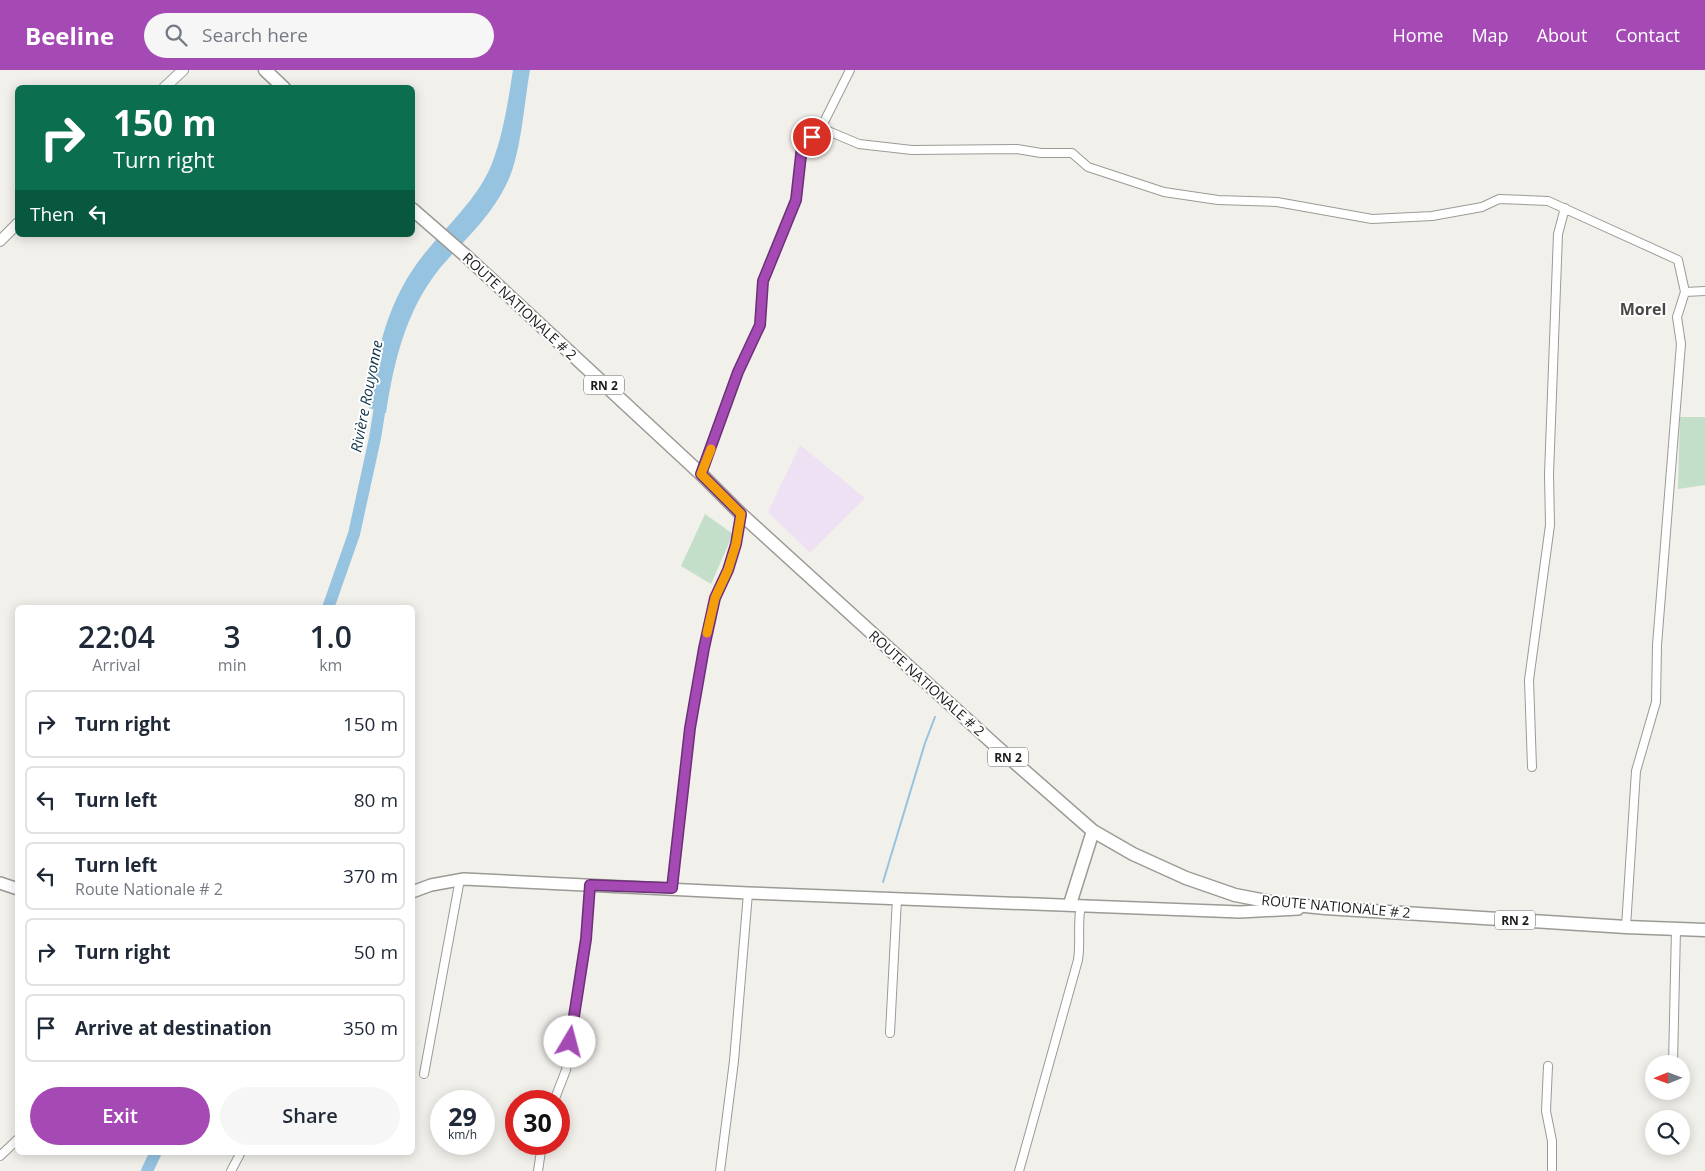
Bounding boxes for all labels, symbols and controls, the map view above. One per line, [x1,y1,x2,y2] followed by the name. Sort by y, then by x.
[144,13,494,58] search box
[25,19,114,52] text: Beeline
[162,21,190,49] icon: search
[202,22,308,48] text: Search here
[1393,23,1443,47] text: Home
[1471,23,1509,47] text: Map
[1537,23,1587,47] text: About
[1615,23,1680,47] text: Contact
[113,99,217,146] text: 150 m
[30,105,95,170] icon: right
[791,116,833,158] pin
[798,123,826,151] icon: arrive
[113,144,215,174] text: Turn right
[84,200,112,228] icon: left
[30,201,74,227] text: Then
[459,248,581,364] street label: ROUTE NATIONALE # 2
[1620,298,1666,320] district label: Morel
[345,338,387,454] water label: Rivière Rouyonne
[584,376,624,394] road number: RN 2
[78,616,155,657] text: 22:04
[224,616,241,657] text: 3
[309,616,352,657] text: 1.0
[865,626,989,740] street label: ROUTE NATIONALE # 2
[92,654,140,676] text: Arrival
[218,654,246,676] text: min
[319,654,342,676] text: km
[32,710,60,738] icon: right
[75,711,170,737] text: Turn right
[343,711,398,737] text: 150 m
[988,748,1028,766] road number: RN 2
[32,786,60,814] icon: left
[75,787,157,813] text: Turn left
[354,787,398,813] text: 80 m
[75,852,157,878] text: Turn left
[32,862,60,890] icon: left
[343,863,398,889] text: 370 m
[75,878,223,900] text: Route Nationale # 2
[1261,890,1411,922] street label: ROUTE NATIONALE # 2
[1495,910,1535,930] road number: RN 2
[32,938,60,966] icon: right
[75,939,170,965] text: Turn right
[354,939,398,965] text: 50 m
[32,1014,60,1042] icon: arrive
[75,1015,272,1041] text: Arrive at destination
[343,1015,398,1041] text: 350 m
[543,1015,595,1067] position arrow
[1645,1055,1690,1100] north arrow
[1645,1055,1690,1155] map controls
[30,1087,210,1145] button: Exit
[220,1087,400,1145] button: Share
[505,1090,570,1155] speed limit sign: 30
[448,1099,477,1133] text: 29
[1645,1110,1690,1155] button: search
[448,1126,477,1143] text: km/h

